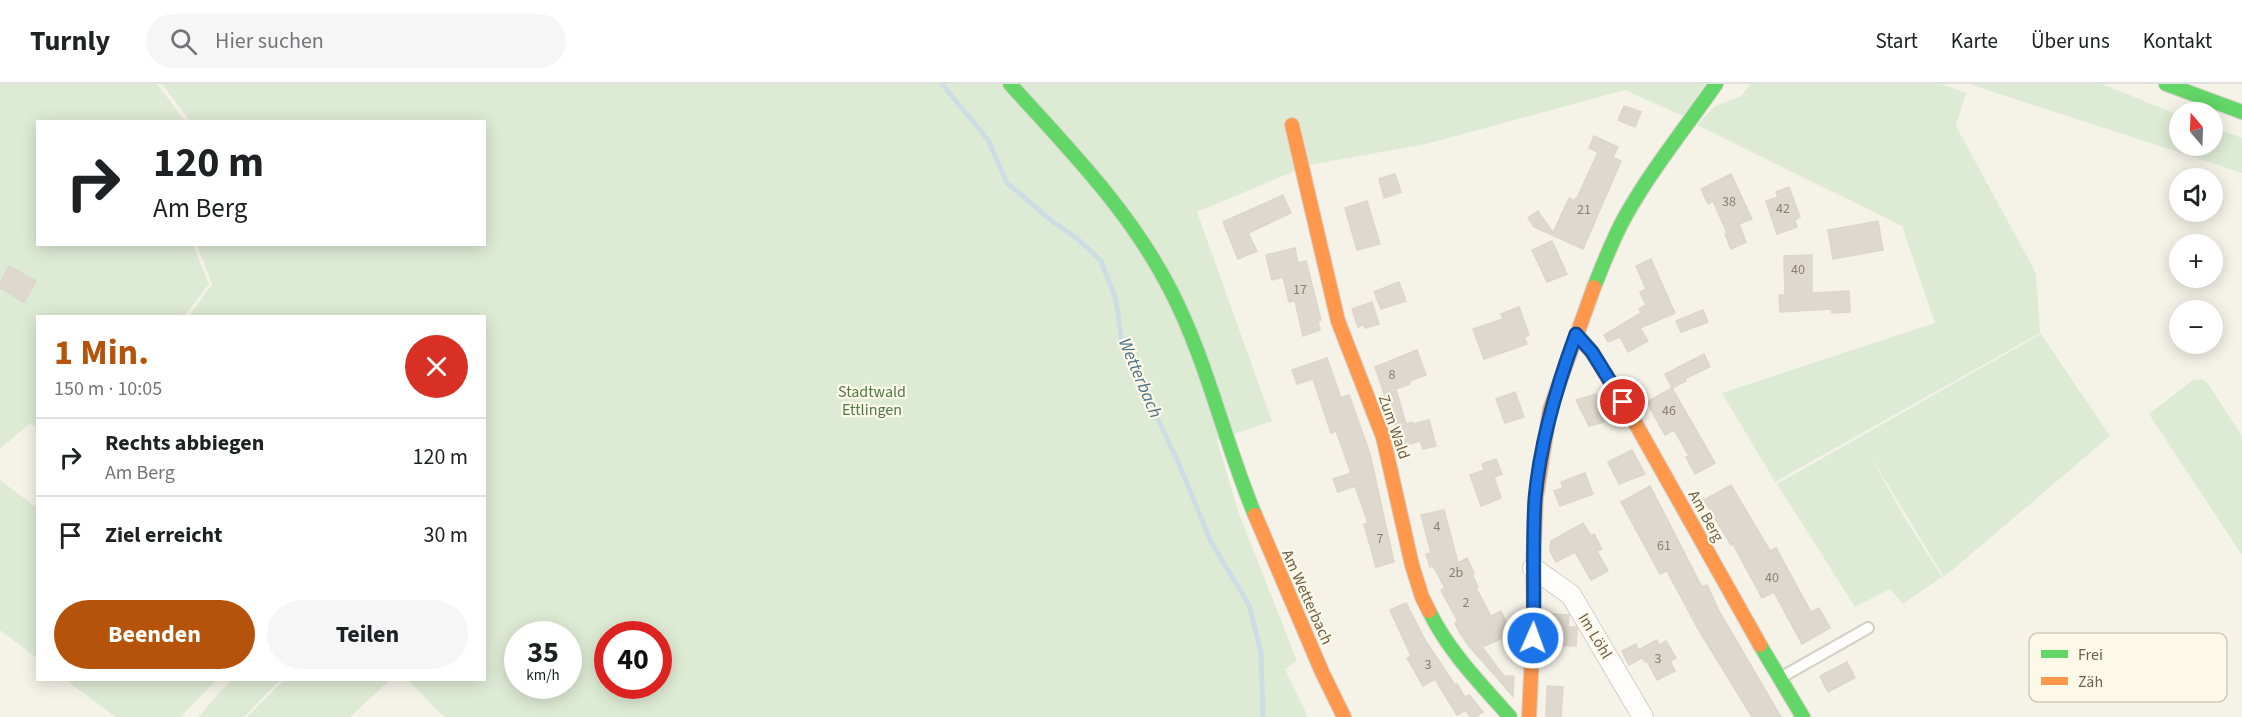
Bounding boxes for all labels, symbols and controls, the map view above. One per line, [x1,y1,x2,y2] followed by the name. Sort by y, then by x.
[146,14,566,68] search box
[30,21,110,61] text: Turnly
[167,25,200,58] icon: search
[215,25,324,57] text: Hier suchen
[1875,26,1918,56] text: Start
[1951,26,1998,56] text: Karte
[2031,26,2110,56] text: Über uns
[2143,26,2212,56] text: Kontakt
[2169,102,2223,156] north arrow
[2169,102,2223,354] map controls
[153,133,264,193] text: 120 m
[54,144,132,222] icon: right
[2169,168,2223,222] button: sound
[153,189,247,228] text: Am Berg
[1722,192,1736,212] house number: 38
[1776,199,1790,219] house number: 42
[1577,200,1591,220] house number: 21
[2169,234,2223,288] button: +
[1791,260,1805,280] house number: 40
[1293,280,1307,300] house number: 17
[2169,300,2223,354] button: −
[54,327,149,378] text: 1 Min.
[1112,334,1168,422] water label: Wetterbach
[405,335,468,398] button: close
[1389,365,1396,385] house number: 8
[54,375,162,403] text: 150 m · 10:05
[1597,376,1648,427] pin
[838,381,906,421] park label: Stadtwald Ettlingen
[1606,385,1639,418] icon: arrive
[1373,392,1415,462] street label: Zum Wald
[1662,401,1676,421] house number: 46
[105,427,264,459] text: Rechts abbiegen
[54,441,87,474] icon: right
[413,441,468,473] text: 120 m
[105,459,175,487] text: Am Berg
[1683,486,1729,546] street label: Am Berg
[1434,517,1441,537] house number: 4
[54,519,87,552] icon: arrive
[105,519,223,551] text: Ziel erreicht
[423,519,468,551] text: 30 m
[1377,529,1384,549] house number: 7
[1657,536,1671,556] house number: 61
[1276,546,1338,648] street label: Am Wetterbach
[1449,563,1464,583] house number: 2b
[1765,568,1779,588] house number: 40
[1463,593,1470,613] house number: 2
[54,600,255,669] button: Beenden
[267,600,468,669] button: Teilen
[1501,606,1565,670] position arrow
[1573,609,1617,663] street label: Im Löhl
[594,621,672,699] speed limit sign: 40
[527,631,559,674] text: 35
[2029,633,2227,702] legend
[2078,644,2103,666] text: Frei
[1655,649,1662,669] house number: 3
[1425,655,1432,675] house number: 3
[526,665,560,686] text: km/h
[2078,671,2103,693] text: Zäh

